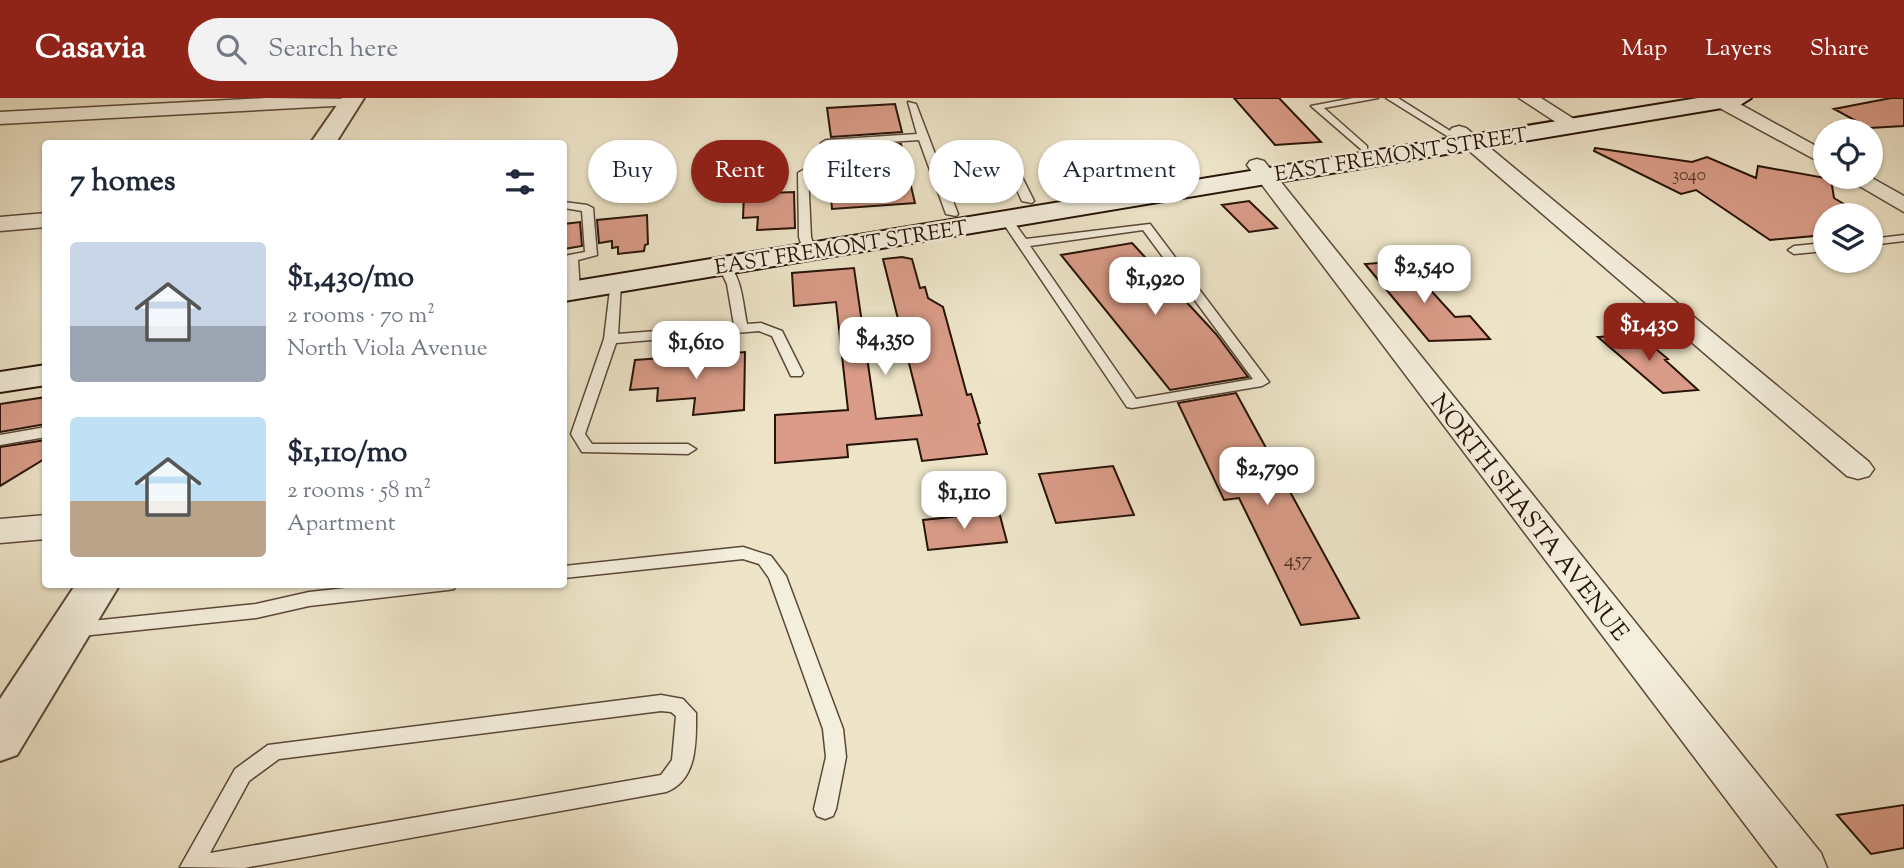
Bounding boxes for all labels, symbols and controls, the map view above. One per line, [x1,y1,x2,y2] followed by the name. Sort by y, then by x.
[188,18,678,81] search box
[35,25,146,73] text: Casavia
[212,30,250,68] icon: search
[268,31,398,68] text: Search here
[1621,32,1667,66] text: Map
[1705,32,1772,66] text: Layers
[1810,32,1869,66] text: Share
[1813,119,1883,273] map controls
[1813,119,1883,189] button: locate
[1273,121,1530,191] street label: EAST FREMONT STREET
[588,140,677,203] chip: Buy
[691,140,789,203] chip: Rent
[803,140,915,203] chip: Filters
[929,140,1024,203] chip: New
[1038,140,1200,203] chip: Apartment
[70,161,175,204] text: 7 homes
[501,163,539,201] icon: filters
[1672,163,1706,189] house number: 3040
[1813,203,1883,273] button: layers
[713,214,970,284] street label: EAST FREMONT STREET
[1367,246,1481,305] pin: $2,540
[1394,251,1454,284] text: $2,540
[287,257,414,300] text: $1,430/mo
[1098,258,1212,317] pin: $1,920
[1125,263,1185,296] text: $1,920
[126,270,210,354] icon: home
[287,300,435,333] text: 2 rooms · 70 m²
[1592,303,1706,363] pin: $1,430
[1620,309,1678,342] text: $1,430
[828,317,942,377] pin: $4,350
[639,322,753,381] pin: $1,610
[856,323,914,356] text: $4,350
[668,327,724,360] text: $1,610
[287,333,487,366] text: North Viola Avenue
[1421,388,1636,649] street label: NORTH SHASTA AVENUE
[287,432,407,475] text: $1,110/mo
[126,445,210,529] icon: home
[1210,448,1324,507] pin: $2,790
[1235,453,1299,486] text: $2,790
[907,472,1021,531] pin: $1,110
[287,475,431,508] text: 2 rooms · 58 m²
[937,477,991,510] text: $1,110
[287,508,396,541] text: Apartment
[1284,546,1313,576] house number: 457

